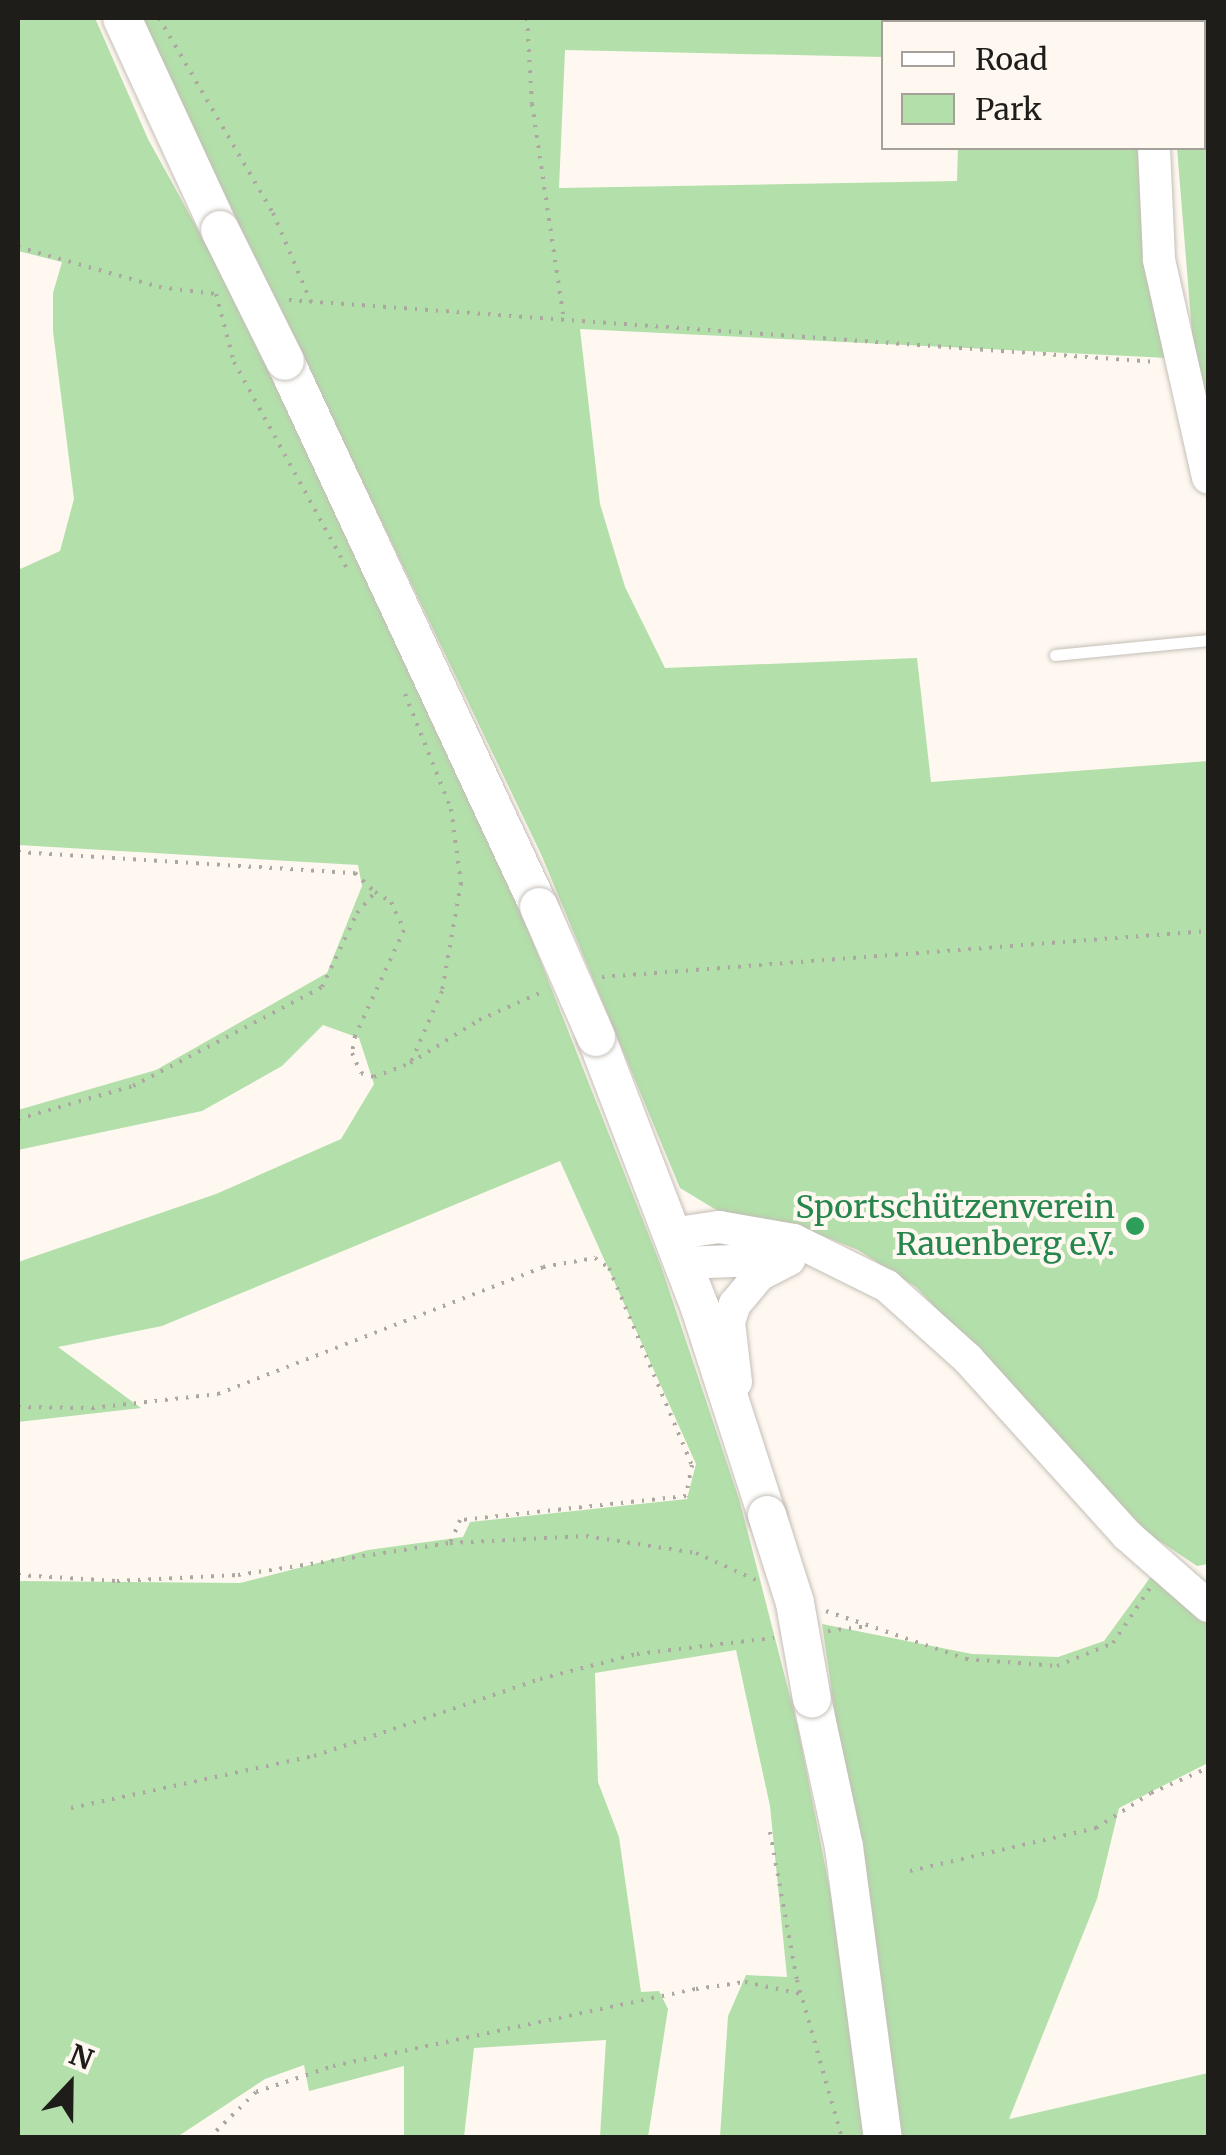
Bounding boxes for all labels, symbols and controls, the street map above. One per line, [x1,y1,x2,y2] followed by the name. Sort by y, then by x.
[881,20,1206,150] legend
[975,40,1048,78] text: Road
[975,90,1042,128] text: Park
[795,1189,1115,1264] place label: Sportschützenverein Rauenberg e.V.
[1124,1215,1146,1237] marker: Sportschützenverein Rauenberg e.V.
[20,2035,120,2135] north arrow
[64,2036,98,2078] text: N

